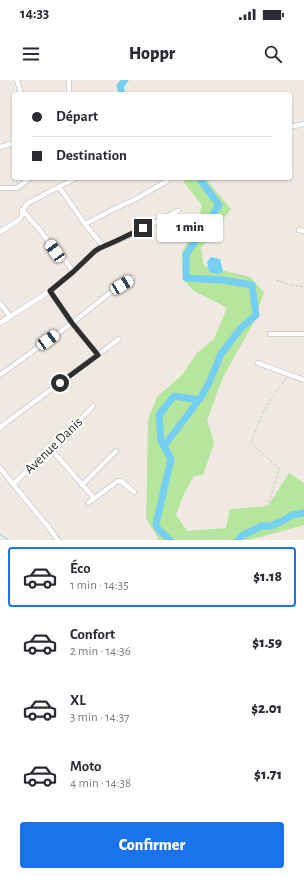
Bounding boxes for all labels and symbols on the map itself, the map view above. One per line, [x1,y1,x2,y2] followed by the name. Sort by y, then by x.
[157,214,223,242] callout: 1 min
[134,219,152,237] route end
[43,238,67,264] car
[109,274,135,296] car
[35,328,61,352] car
[51,374,69,392] route start
[22,415,85,477] street label: Avenue Danis

